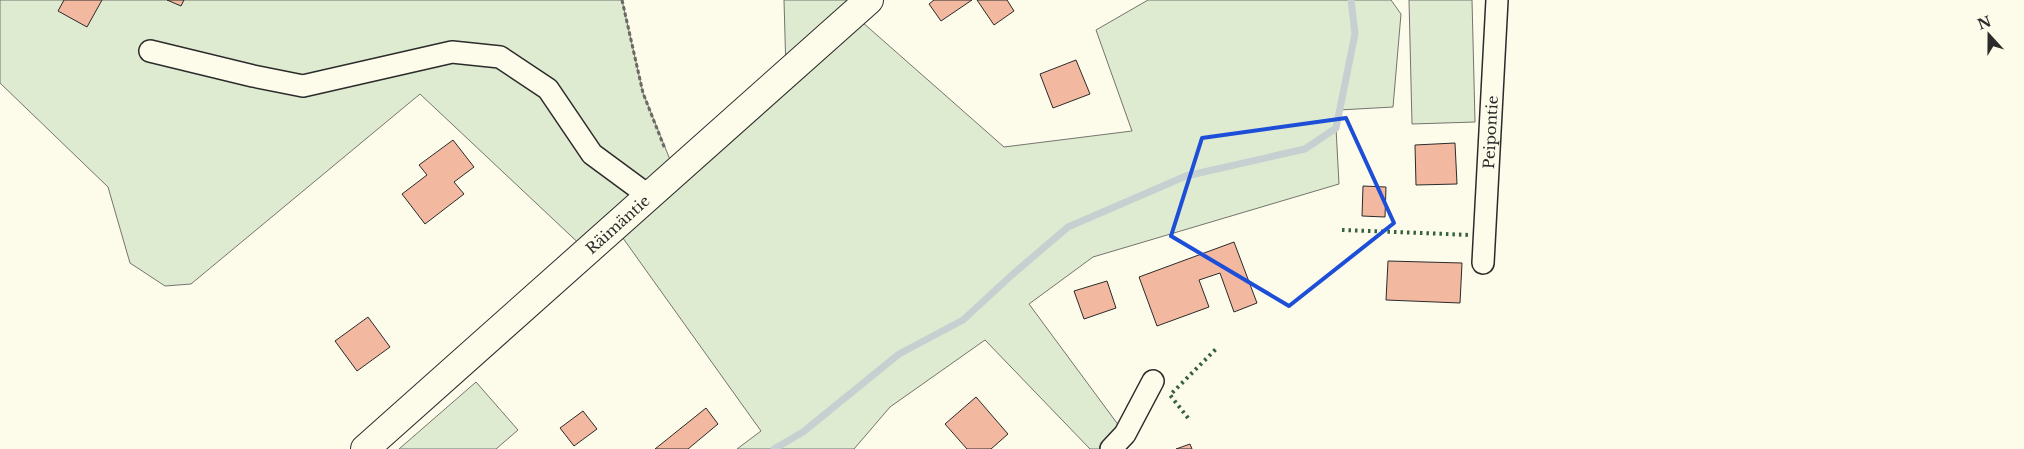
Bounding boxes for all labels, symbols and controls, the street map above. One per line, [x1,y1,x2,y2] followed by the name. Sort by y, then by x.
[1964,10,2014,60] north arrow
[1975,12,1994,34] text: N
[1479,95,1501,169] street label: Peipontie
[581,191,653,258] street label: Räimäntie

